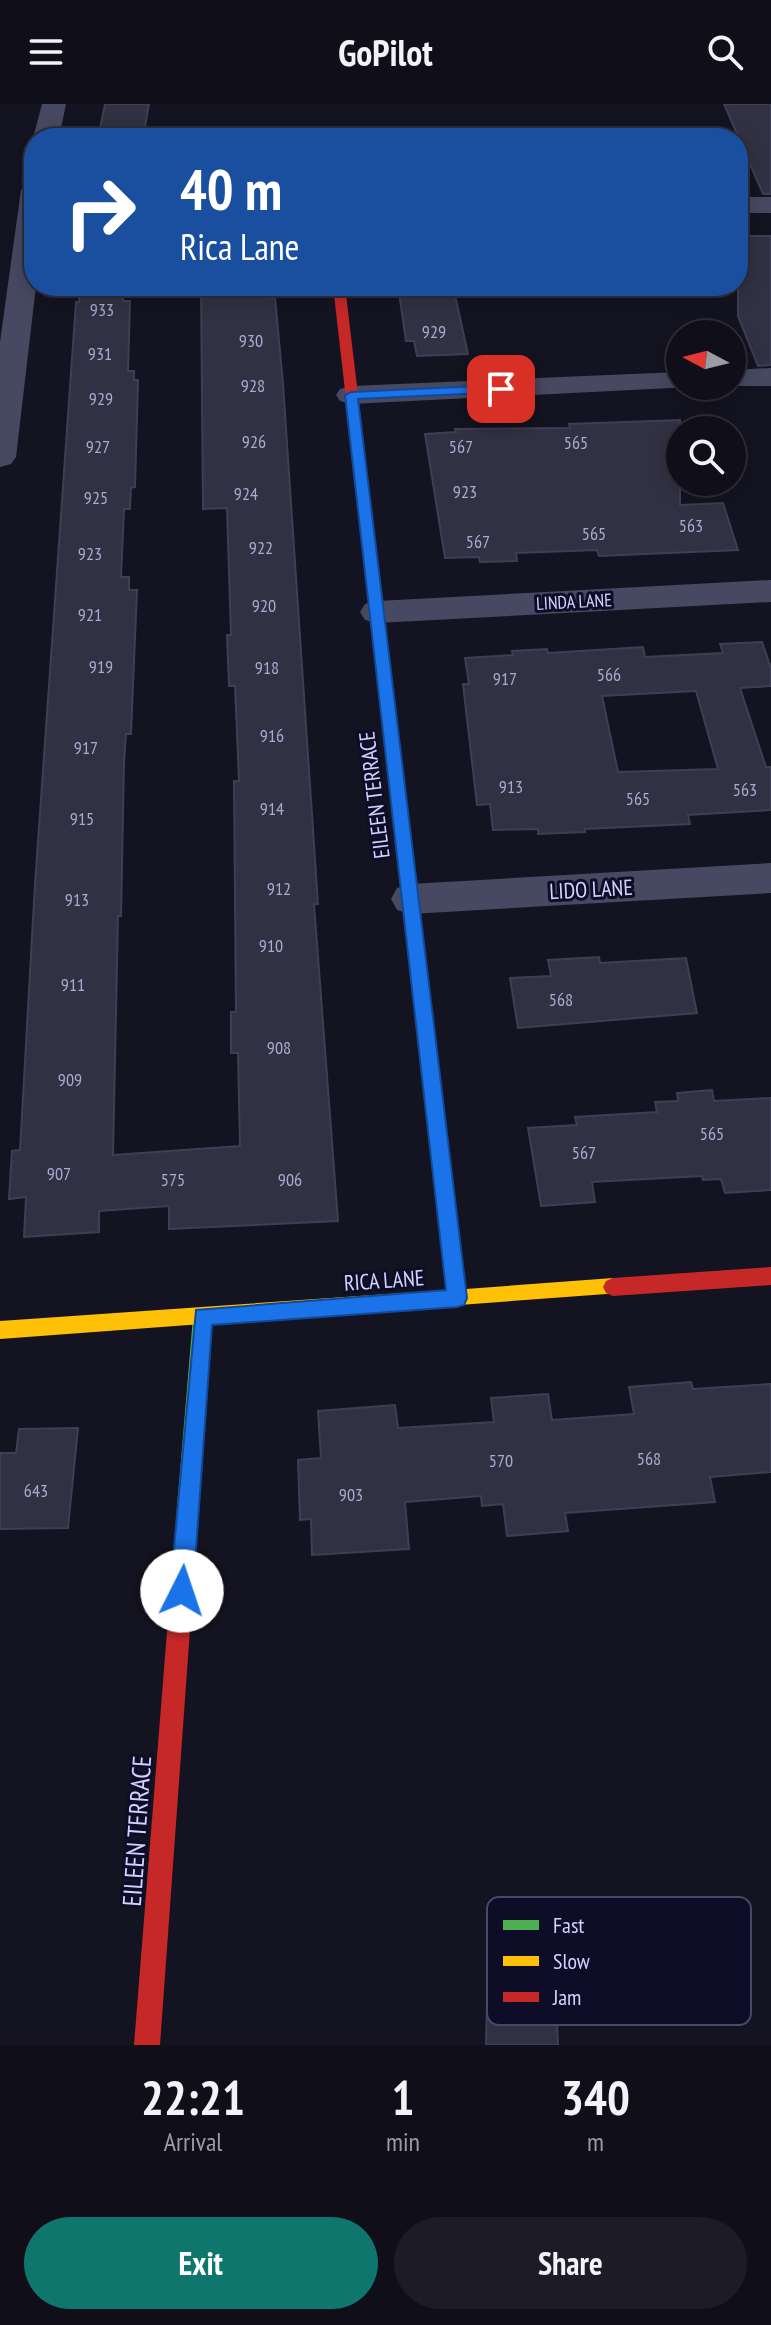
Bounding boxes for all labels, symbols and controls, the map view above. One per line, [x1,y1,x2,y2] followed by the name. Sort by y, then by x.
[338,29,433,76] text: GoPilot
[24,30,68,74] icon: menu
[703,30,747,74] icon: search
[180,153,282,225] text: 40 m
[48,160,152,264] icon: right
[180,223,299,270] text: Rica Lane
[90,298,114,321] house number: 933
[422,320,446,343] house number: 929
[666,320,746,400] north arrow
[666,320,746,496] map controls
[239,329,263,352] house number: 930
[88,342,112,365] house number: 931
[467,355,535,423] pin
[479,367,523,411] icon: arrive
[241,374,265,397] house number: 928
[89,387,113,410] house number: 929
[666,416,746,496] button: search
[242,430,266,453] house number: 926
[564,431,588,454] house number: 565
[86,435,110,458] house number: 927
[449,435,473,458] house number: 567
[453,480,477,503] house number: 923
[234,482,258,505] house number: 924
[84,486,108,509] house number: 925
[679,514,703,537] house number: 563
[582,522,606,545] house number: 565
[466,530,490,553] house number: 567
[249,536,273,559] house number: 922
[78,542,102,565] house number: 923
[536,588,612,615] street label: LINDA LANE
[252,594,276,617] house number: 920
[78,603,102,626] house number: 921
[89,655,113,678] house number: 919
[255,656,279,679] house number: 918
[597,663,621,686] house number: 566
[493,667,517,690] house number: 917
[260,724,284,747] house number: 916
[352,730,396,860] street label: EILEEN TERRACE
[74,736,98,759] house number: 917
[499,775,523,798] house number: 913
[733,778,757,801] house number: 563
[626,787,650,810] house number: 565
[260,797,284,820] house number: 914
[70,807,94,830] house number: 915
[549,873,633,905] street label: LIDO LANE
[267,877,291,900] house number: 912
[65,888,89,911] house number: 913
[259,934,283,957] house number: 910
[61,973,85,996] house number: 911
[549,988,573,1011] house number: 568
[267,1036,291,1059] house number: 908
[58,1068,82,1091] house number: 909
[700,1122,724,1145] house number: 565
[572,1141,596,1164] house number: 567
[47,1162,71,1185] house number: 907
[161,1168,185,1191] house number: 575
[278,1168,302,1191] house number: 906
[343,1263,425,1297] street label: RICA LANE
[637,1447,661,1470] house number: 568
[489,1449,513,1472] house number: 570
[24,1479,48,1502] house number: 643
[339,1483,363,1506] house number: 903
[140,1549,224,1633] position arrow
[115,1754,158,1907] street label: EILEEN TERRACE
[487,1897,751,2025] legend
[553,1911,584,1939] text: Fast
[553,1947,590,1975] text: Slow
[552,1983,581,2011] text: Jam
[141,2066,245,2128] text: 22:21
[392,2066,414,2128] text: 1
[561,2066,630,2128] text: 340
[164,2125,222,2158] text: Arrival
[386,2125,420,2158] text: min
[587,2125,604,2158] text: m
[24,2217,378,2309] button: Exit
[394,2217,747,2309] button: Share

